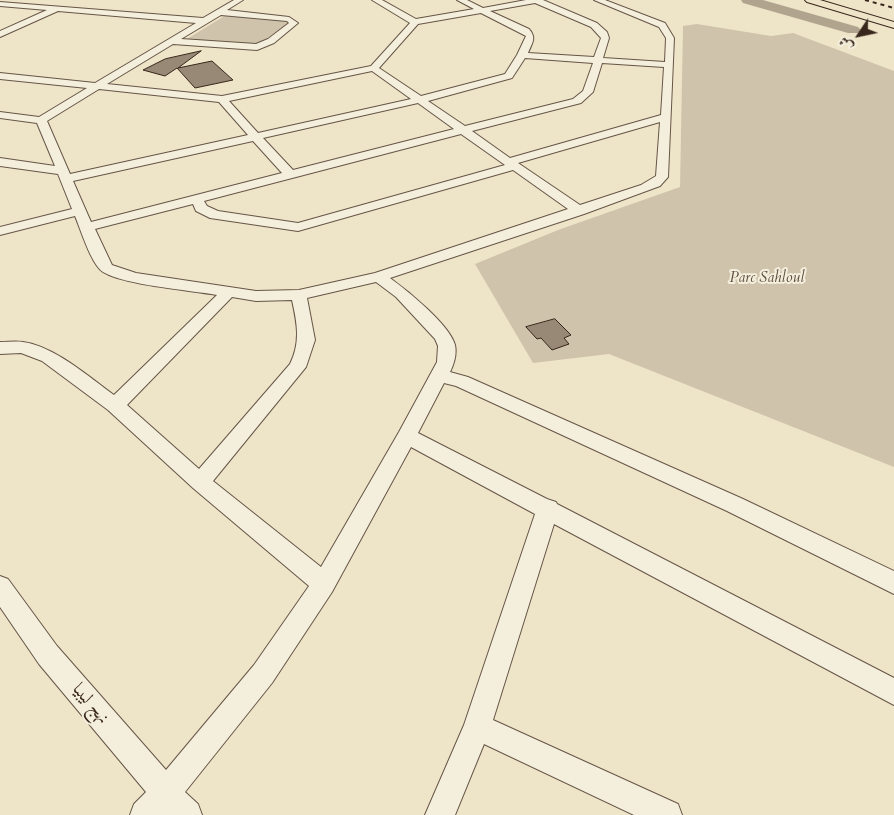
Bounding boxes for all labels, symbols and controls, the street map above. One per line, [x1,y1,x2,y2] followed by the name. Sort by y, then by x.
[834,10,884,60] north arrow
[834,33,858,55] text: ش
[730,270,804,288] park label: Parc Sahloul
[67,679,113,729] street label: نهج ليبيا

